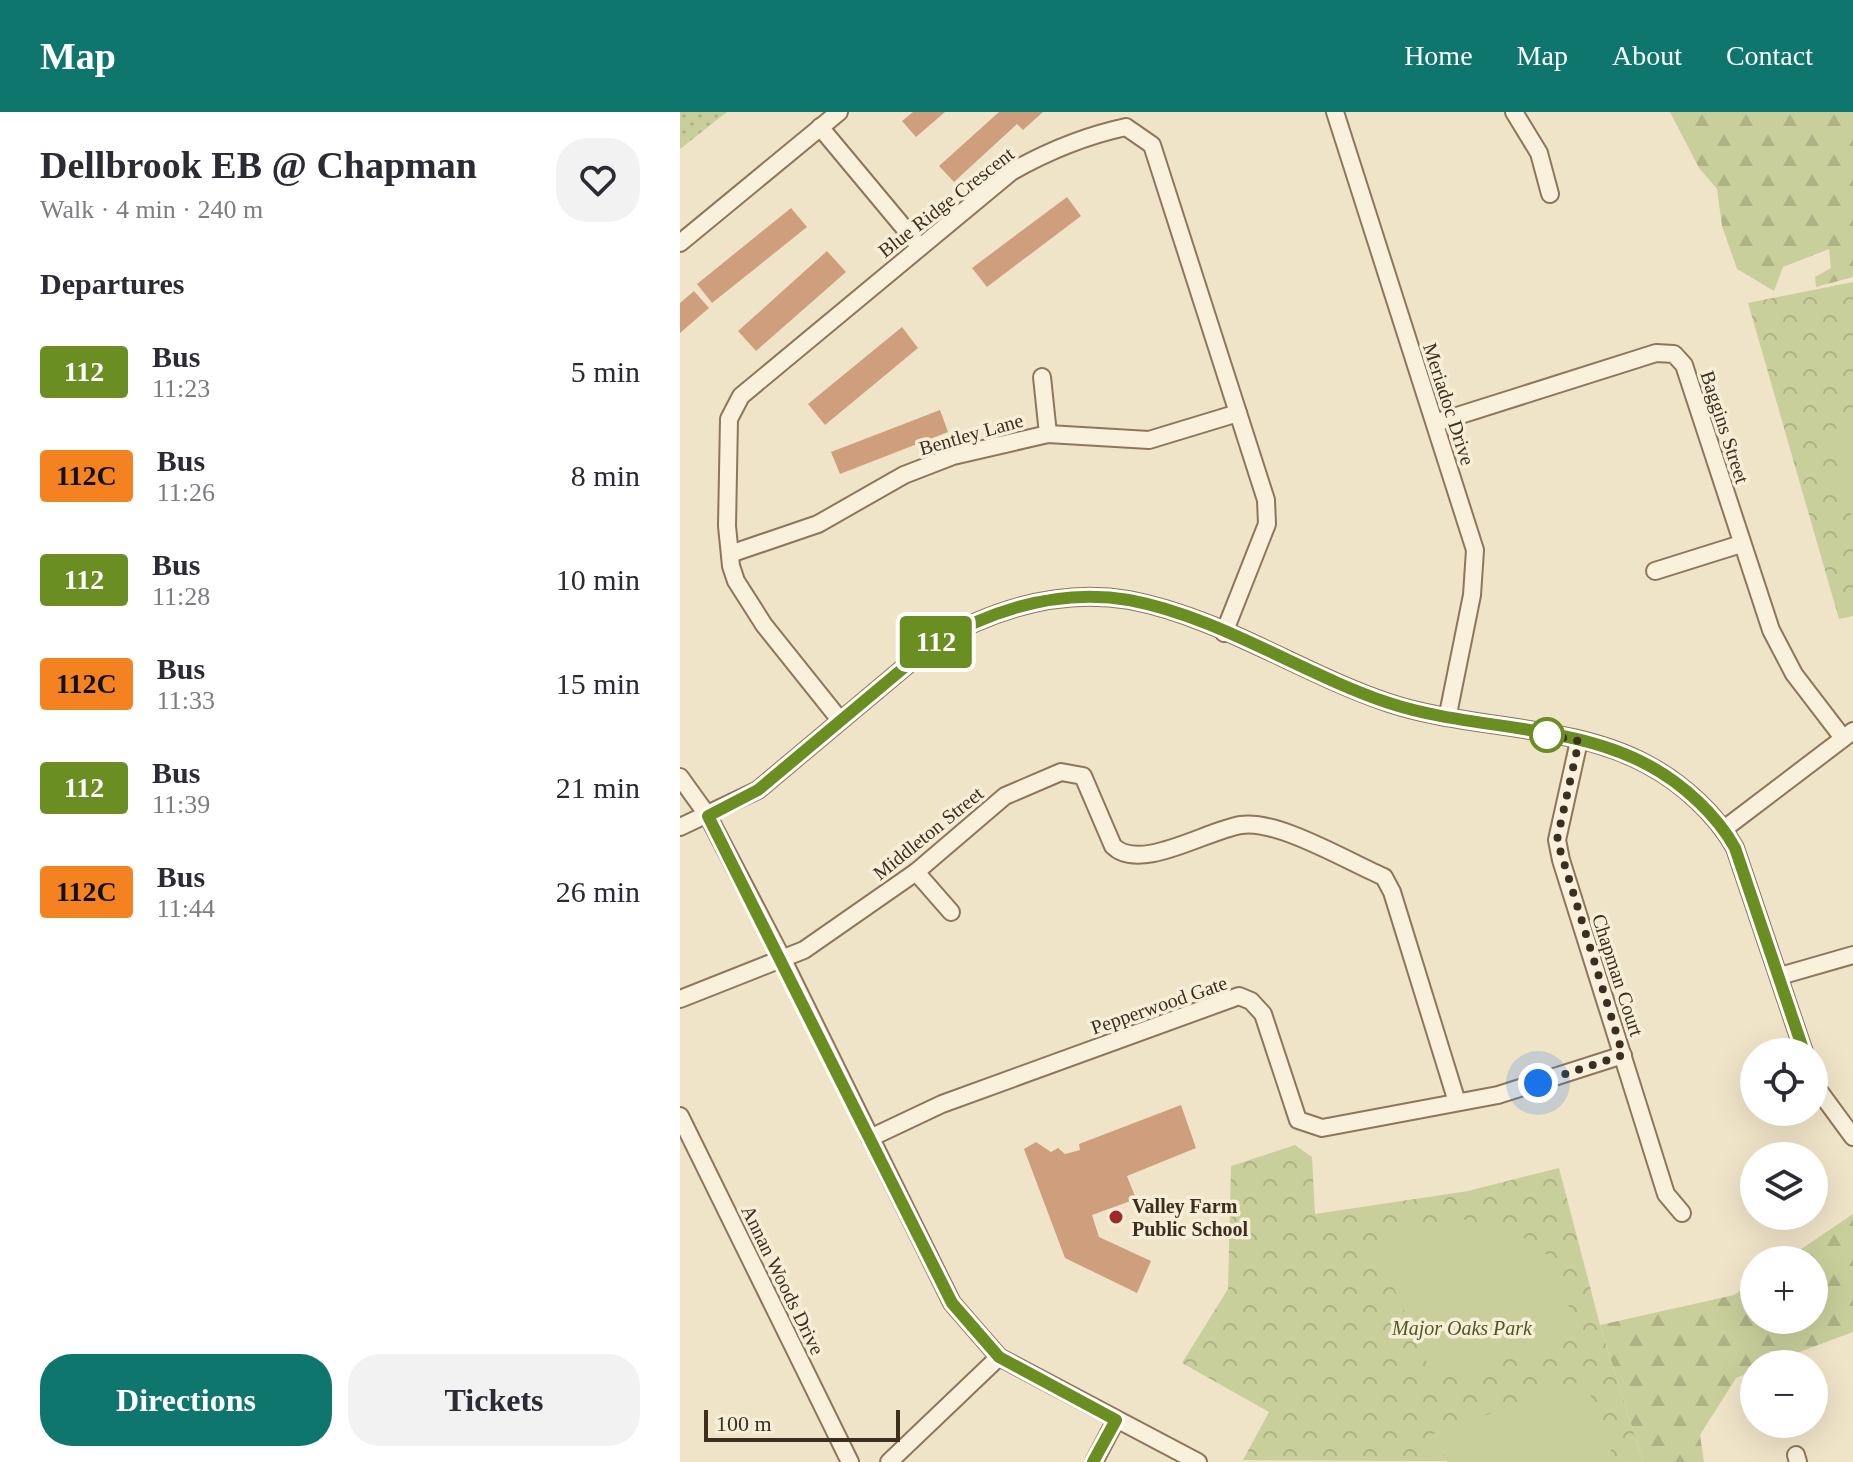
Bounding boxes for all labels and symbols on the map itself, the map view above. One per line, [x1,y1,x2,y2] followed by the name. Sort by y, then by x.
[874,142,1019,262] street label: Blue Ridge Crescent
[1419,340,1479,468] street label: Meriadoc Drive
[1695,368,1754,487] street label: Baggins Street
[916,409,1026,460] street label: Bentley Lane
[890,616,982,668] line badge: 112
[1530,718,1564,752] unlabelled marker
[869,782,988,884] street label: Middleton Street
[1587,911,1648,1040] street label: Chapman Court
[1088,971,1231,1040] street label: Pepperwood Gate
[1518,1063,1558,1103] your location
[1132,1195,1249,1240] place label: Valley Farm Public School
[737,1202,829,1358] street label: Annan Woods Drive
[1107,1208,1125,1226] marker: Valley Farm Public School
[1391,1317,1533,1340] park label: Major Oaks Park
[704,1406,900,1442] scale bar

